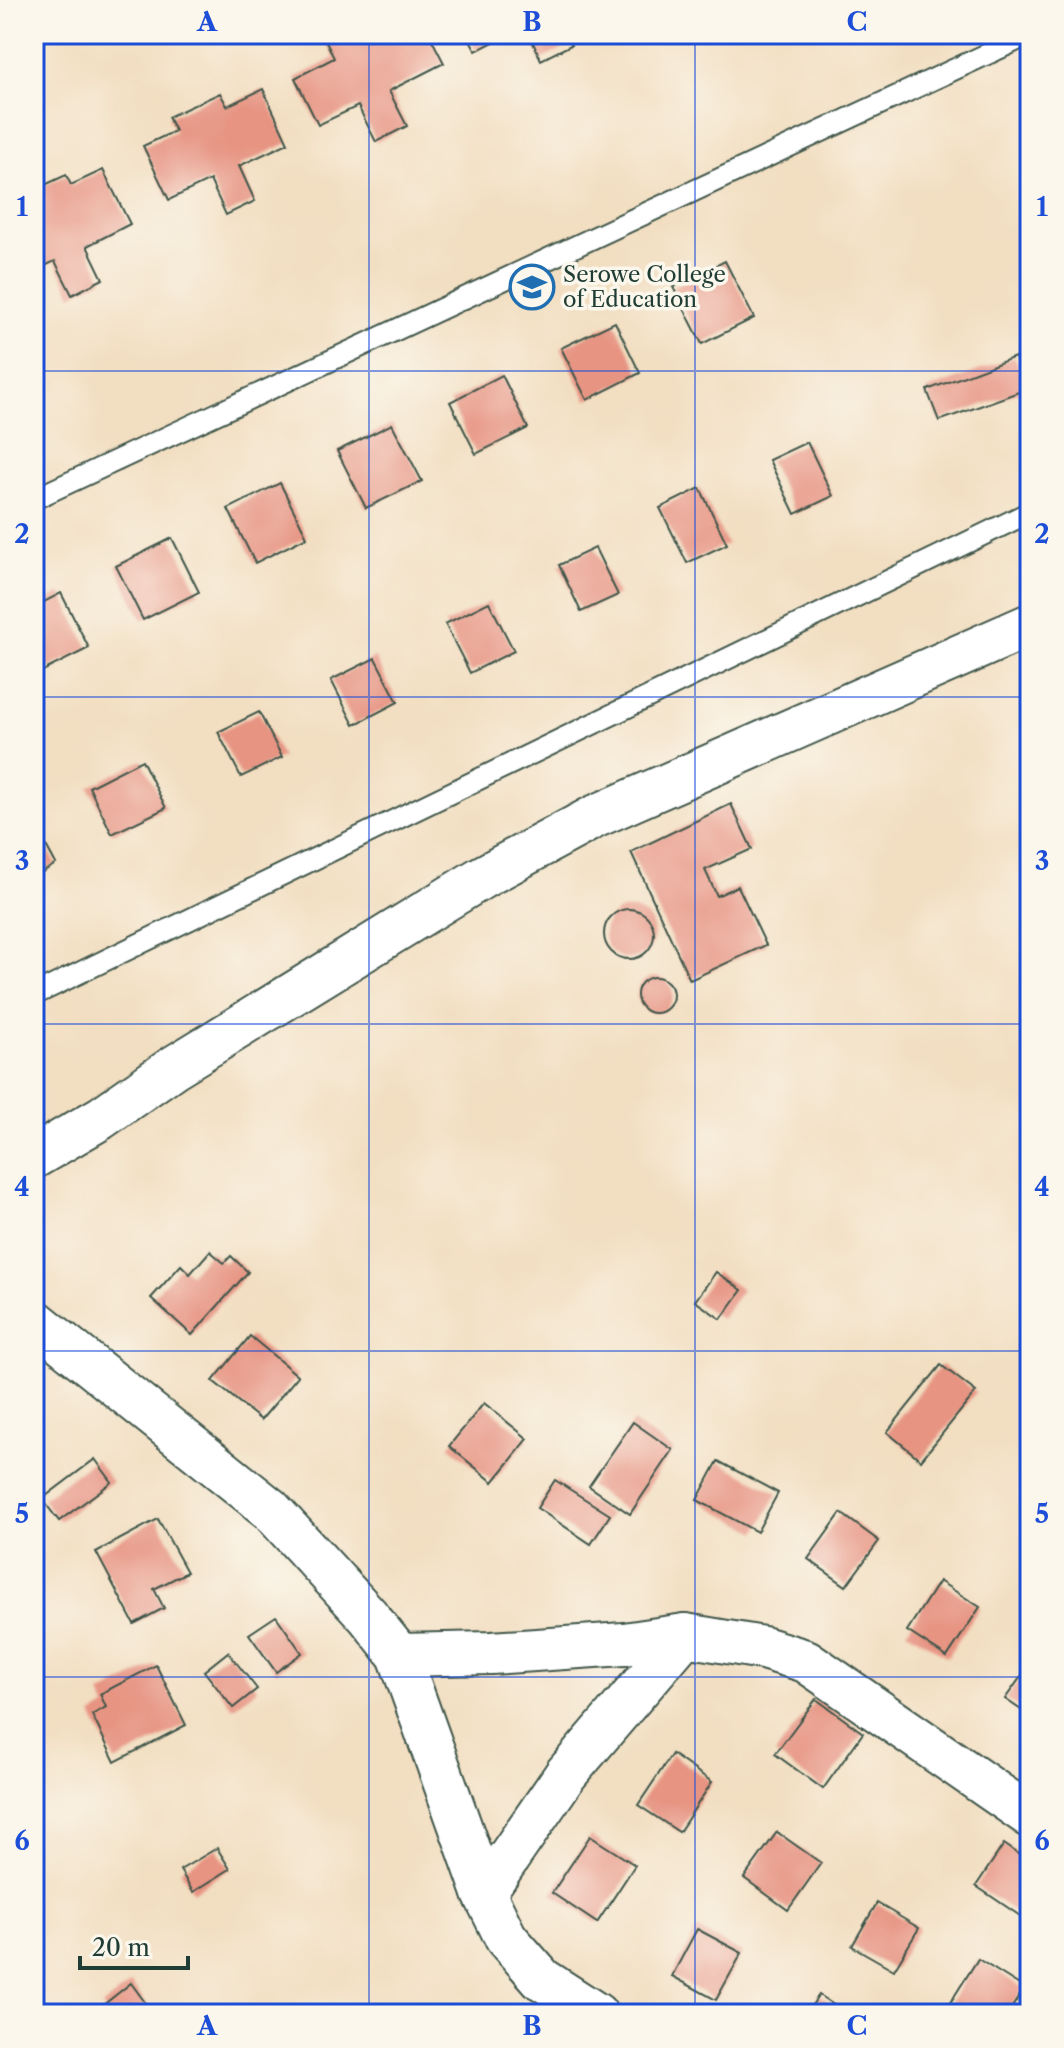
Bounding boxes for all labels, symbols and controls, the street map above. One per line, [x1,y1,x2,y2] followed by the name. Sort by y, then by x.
[196,6,218,38] text: A
[522,6,542,38] text: B
[847,6,867,38] text: C
[16,191,28,223] text: 1
[1036,191,1048,223] text: 1
[563,261,726,313] place label: Serowe College of Education
[508,263,556,311] school or university icon: Serowe College of Education
[14,518,30,550] text: 2
[1034,518,1050,550] text: 2
[15,845,29,877] text: 3
[1035,845,1049,877] text: 3
[14,1171,30,1203] text: 4
[1034,1171,1050,1203] text: 4
[15,1498,29,1530] text: 5
[1035,1498,1049,1530] text: 5
[14,1825,30,1857] text: 6
[1034,1825,1050,1857] text: 6
[80,1920,188,1970] scale bar
[92,1933,150,1962] text: 20 m
[196,2010,218,2042] text: A
[522,2010,542,2042] text: B
[847,2010,867,2042] text: C

